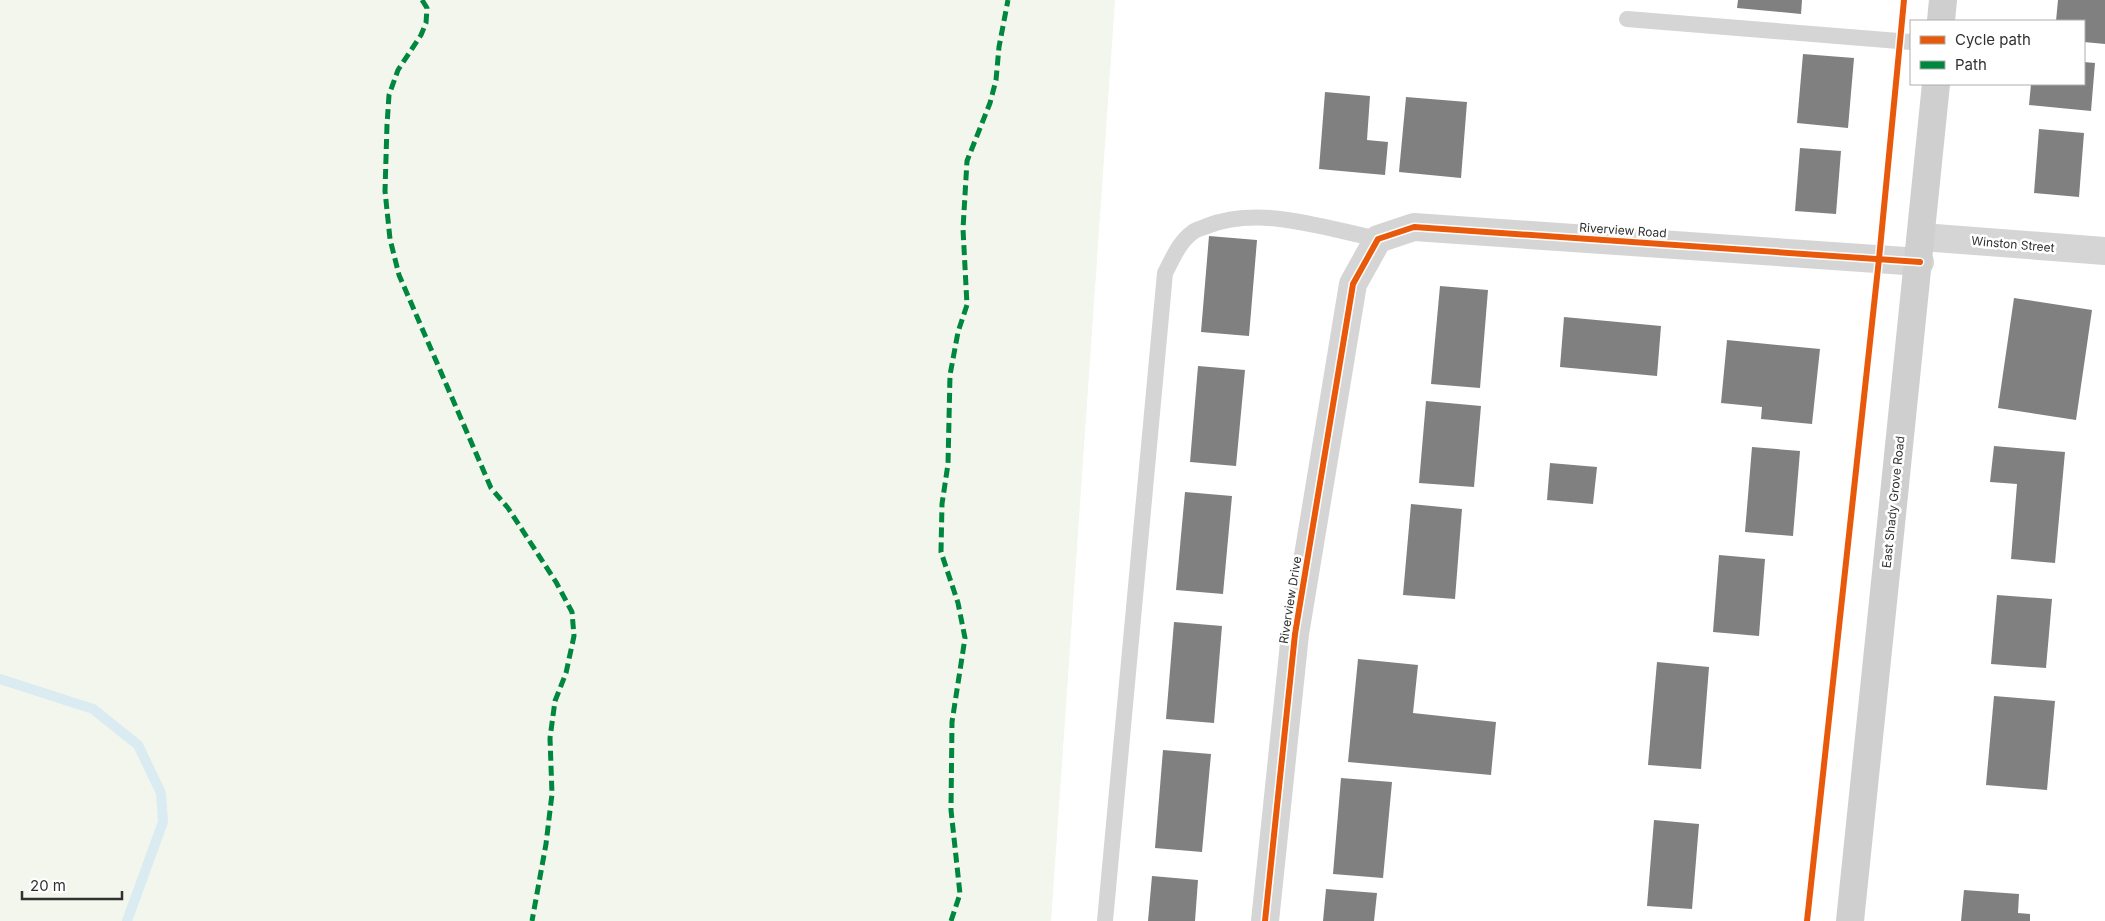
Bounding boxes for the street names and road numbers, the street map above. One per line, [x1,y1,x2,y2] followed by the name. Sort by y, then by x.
[1579,219,1667,241] street label: Riverview Road
[1971,233,2055,255] street label: Winston Street
[1879,435,1907,569] street label: East Shady Grove Road
[1276,555,1304,645] street label: Riverview Drive

